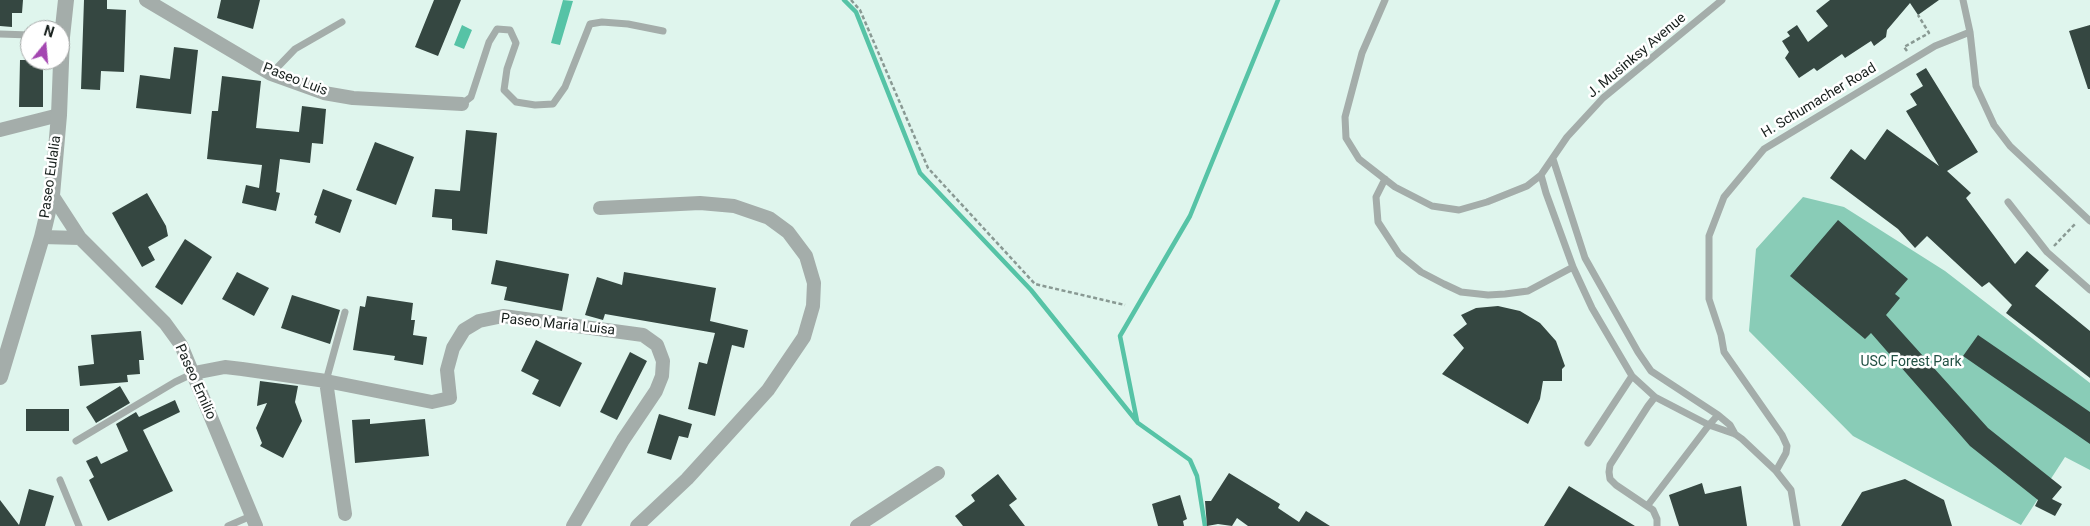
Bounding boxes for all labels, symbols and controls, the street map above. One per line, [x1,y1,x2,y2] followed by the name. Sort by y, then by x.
[1584,10,1690,102] street label: J. Musinksy Avenue
[20,20,70,70] north arrow
[42,23,56,41] text: N
[260,60,330,100] street label: Paseo Luis
[1759,60,1879,142] street label: H. Schumacher Road
[37,134,65,220] street label: Paseo Eulalia
[500,311,616,339] street label: Paseo Maria Luisa
[171,342,219,422] street label: Paseo Emilio
[1860,354,1962,370] park label: USC Forest Park

